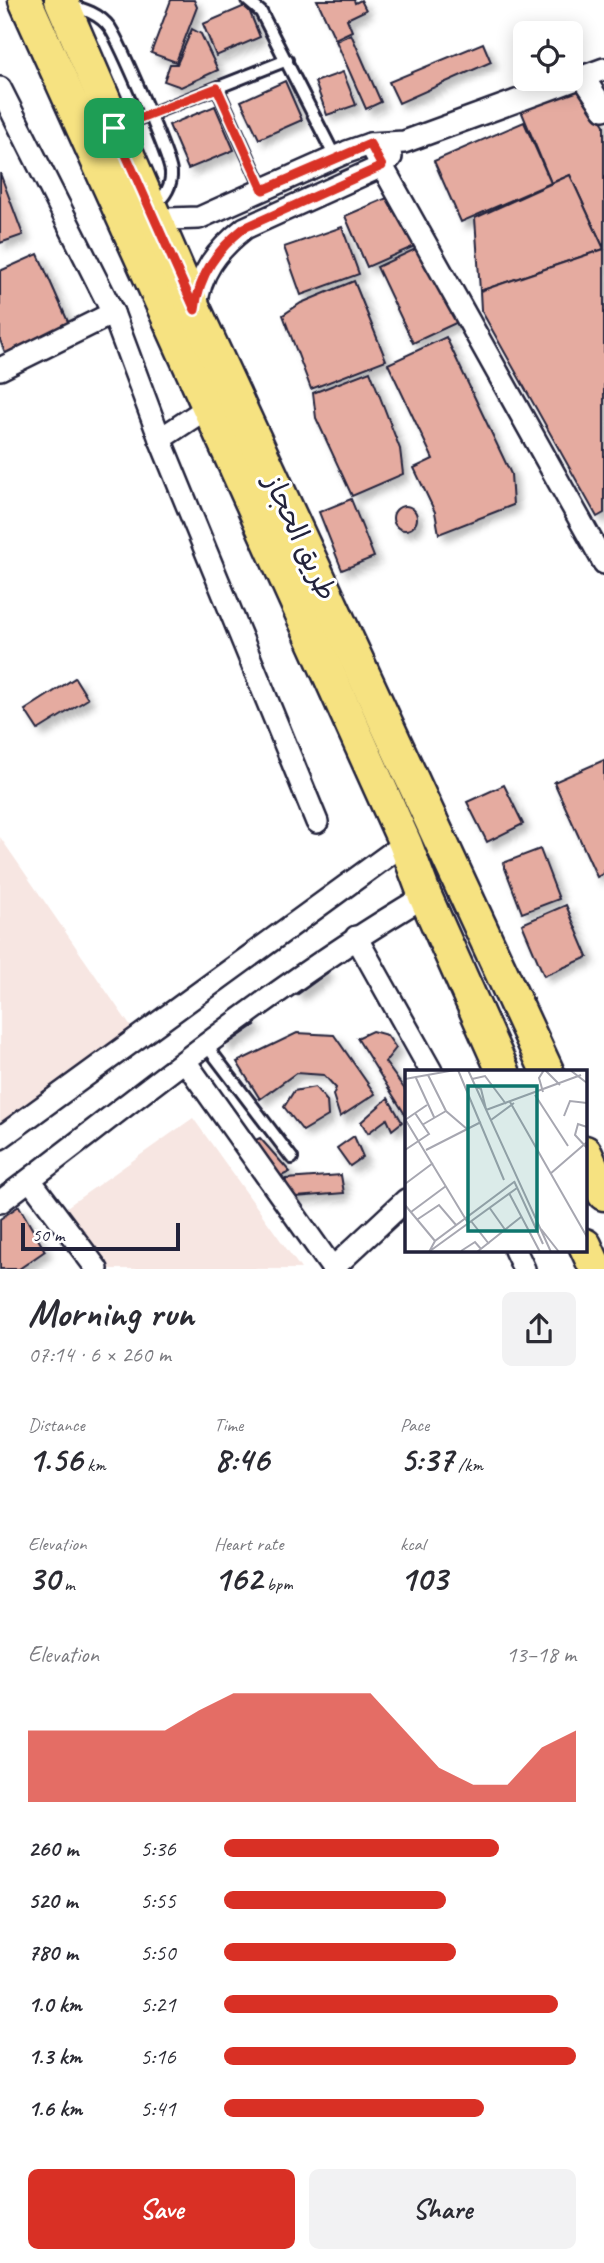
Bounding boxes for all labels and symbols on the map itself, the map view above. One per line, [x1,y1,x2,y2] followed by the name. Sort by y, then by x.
[84,98,144,158] pin
[255,467,345,606] street label: طريق الحجاز
[405,1070,586,1252] inset map
[21,1220,180,1252] scale bar

